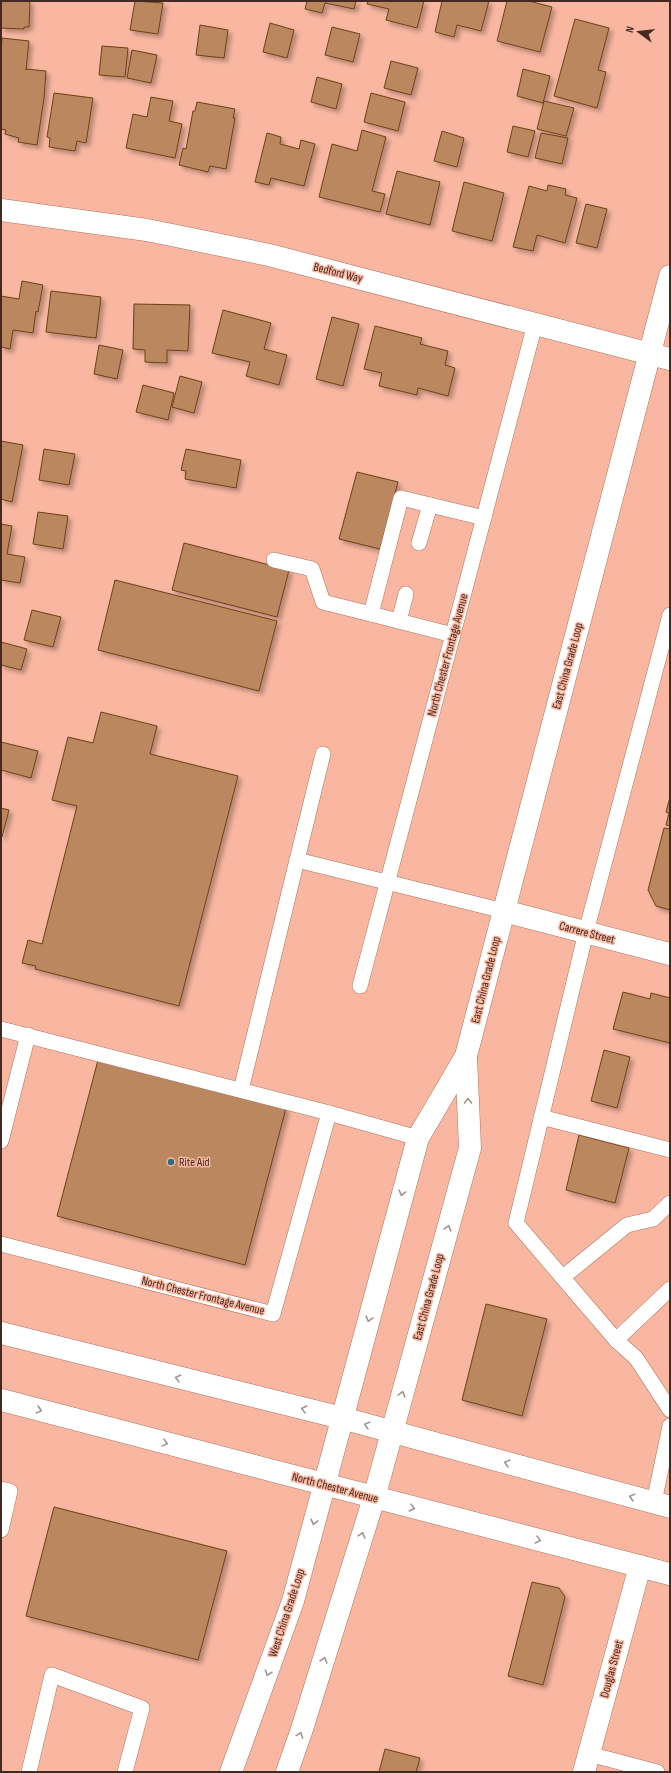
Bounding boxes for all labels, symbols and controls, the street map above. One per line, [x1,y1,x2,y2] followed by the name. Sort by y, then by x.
[619,12,659,52] north arrow
[623,25,637,34] text: N
[312,260,365,286] street label: Bedford Way
[424,592,472,718] street label: North Chester Frontage Avenue
[549,621,587,711] street label: East China Grade Loop
[557,918,617,948] street label: Carrere Street
[468,935,504,1025] street label: East China Grade Loop
[464,1098,472,1104] one-way arrow
[179,1155,209,1170] place label: Rite Aid
[166,1157,176,1167] marker: Rite Aid
[399,1190,407,1196] one-way arrow
[443,1225,452,1232] one-way arrow
[410,1252,448,1342] street label: East China Grade Loop
[140,1273,266,1319] street label: North Chester Frontage Avenue
[365,1315,374,1322] one-way arrow
[175,1374,181,1382] one-way arrow
[398,1391,406,1398] one-way arrow
[35,1405,42,1414] one-way arrow
[301,1405,308,1414] one-way arrow
[364,1421,371,1430] one-way arrow
[161,1438,168,1446] one-way arrow
[504,1459,511,1468] one-way arrow
[290,1469,380,1507] street label: North Chester Avenue
[629,1493,636,1502] one-way arrow
[408,1503,415,1512] one-way arrow
[311,1519,319,1525] one-way arrow
[357,1532,366,1539] one-way arrow
[534,1535,541,1544] one-way arrow
[266,1567,308,1659] street label: West China Grade Loop
[597,1638,627,1699] street label: Douglas Street
[319,1656,328,1663] one-way arrow
[264,1669,273,1676] one-way arrow
[296,1732,304,1739] one-way arrow

